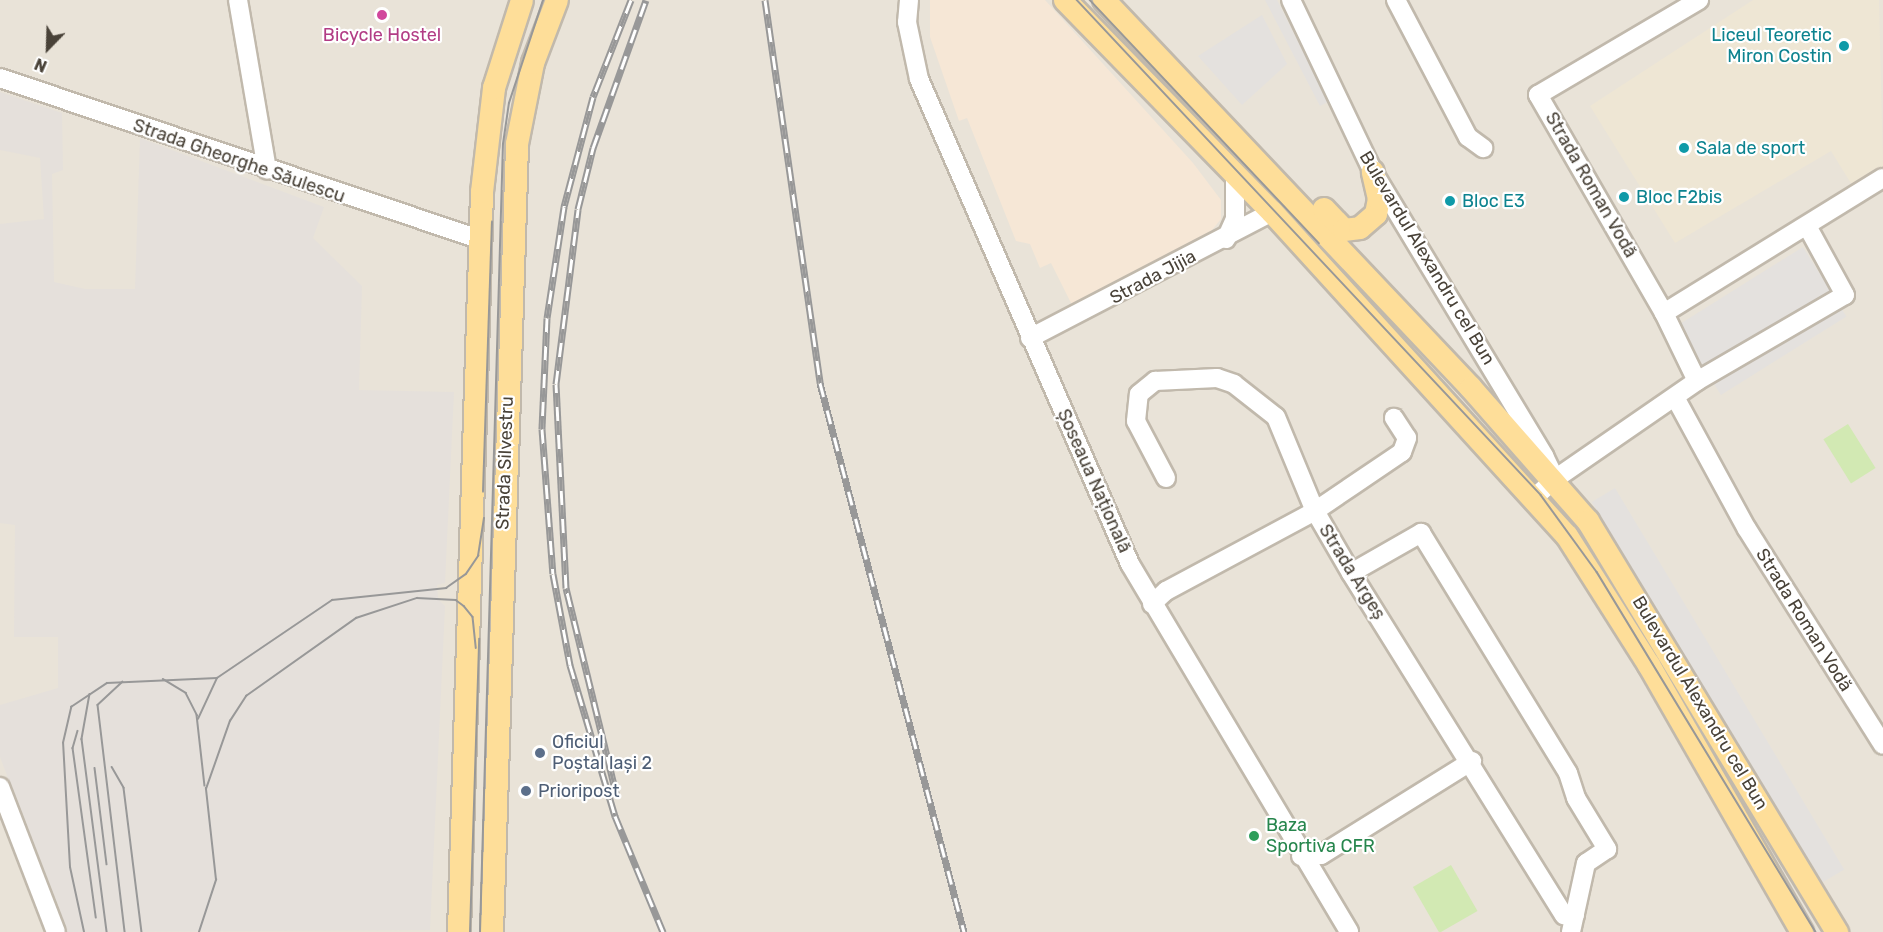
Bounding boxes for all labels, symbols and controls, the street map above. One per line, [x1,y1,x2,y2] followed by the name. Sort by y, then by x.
[375,8,389,22] marker: Bicycle Hostel
[18,18,78,78] north arrow
[323,24,441,46] place label: Bicycle Hostel
[1711,25,1832,68] place label: Liceul Teoretic Miron Costin
[1837,39,1851,53] marker: Liceul Teoretic Miron Costin
[32,54,50,76] text: N
[1540,108,1642,262] street label: Strada Roman Vodă
[130,115,348,207] street label: Strada Gheorghe Săulescu
[1696,137,1805,159] place label: Sala de sport
[1677,141,1691,155] marker: Sala de sport
[1354,147,1500,369] street label: Bulevardul Alexandru cel Bun
[1636,186,1722,208] place label: Bloc F2bis
[1462,190,1525,212] place label: Bloc E3
[1617,190,1631,204] marker: Bloc F2bis
[1443,194,1457,208] marker: Bloc E3
[1106,245,1200,309] street label: Strada Jijia
[492,396,518,530] street label: Strada Silvestru
[1053,406,1135,556] street label: Șoseaua Națională
[1314,520,1390,624] street label: Strada Argeș
[1751,544,1857,696] street label: Strada Roman Vodă
[1627,592,1773,814] street label: Bulevardul Alexandru cel Bun
[552,732,652,774] place label: Oficiul Poștal Iași 2
[533,746,547,760] marker: Oficiul Poștal Iași 2
[538,780,620,802] place label: Prioripost
[519,784,533,798] marker: Prioripost
[1266,815,1375,858] place label: Baza Sportiva CFR
[1247,829,1261,843] marker: Baza Sportiva CFR

